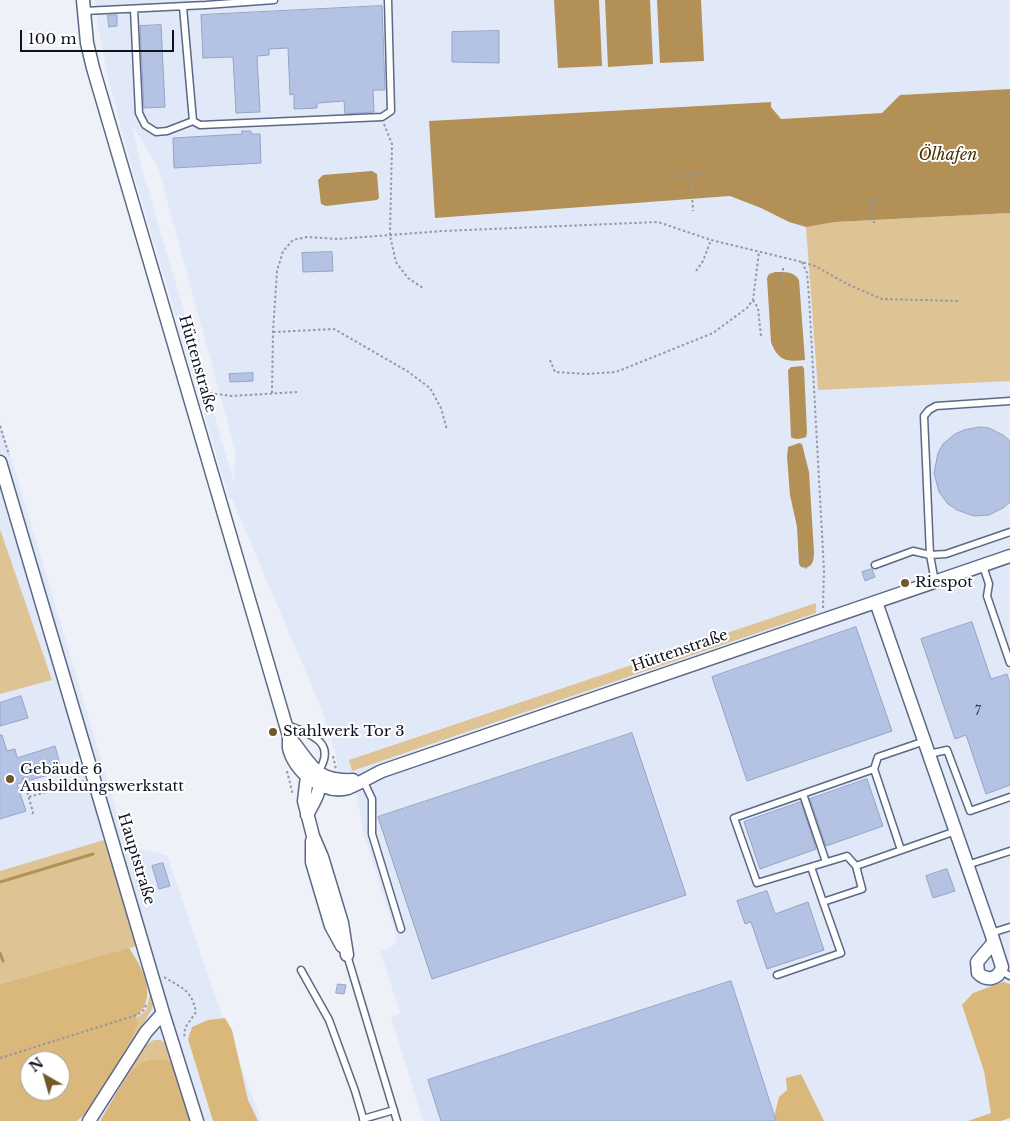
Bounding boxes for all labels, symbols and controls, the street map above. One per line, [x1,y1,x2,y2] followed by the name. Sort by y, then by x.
[22,20,176,52] scale bar
[28,29,77,48] text: 100 m
[919,145,977,165] water label: Ölhafen
[174,313,220,415] street label: Hüttenstraße
[915,574,973,592] place label: Riespot
[899,577,911,589] marker: Riespot
[629,626,731,676] street label: Hüttenstraße
[975,705,981,719] house number: 7
[283,723,404,741] place label: Stahlwerk Tor 3
[267,726,279,738] marker: Stahlwerk Tor 3
[20,761,184,796] place label: Gebäude 6 Ausbildungswerkstatt
[4,773,16,785] marker: Gebäude 6 Ausbildungswerkstatt
[114,811,158,907] street label: Hauptstraße
[20,1051,70,1101] north arrow
[26,1054,47,1076] text: N

